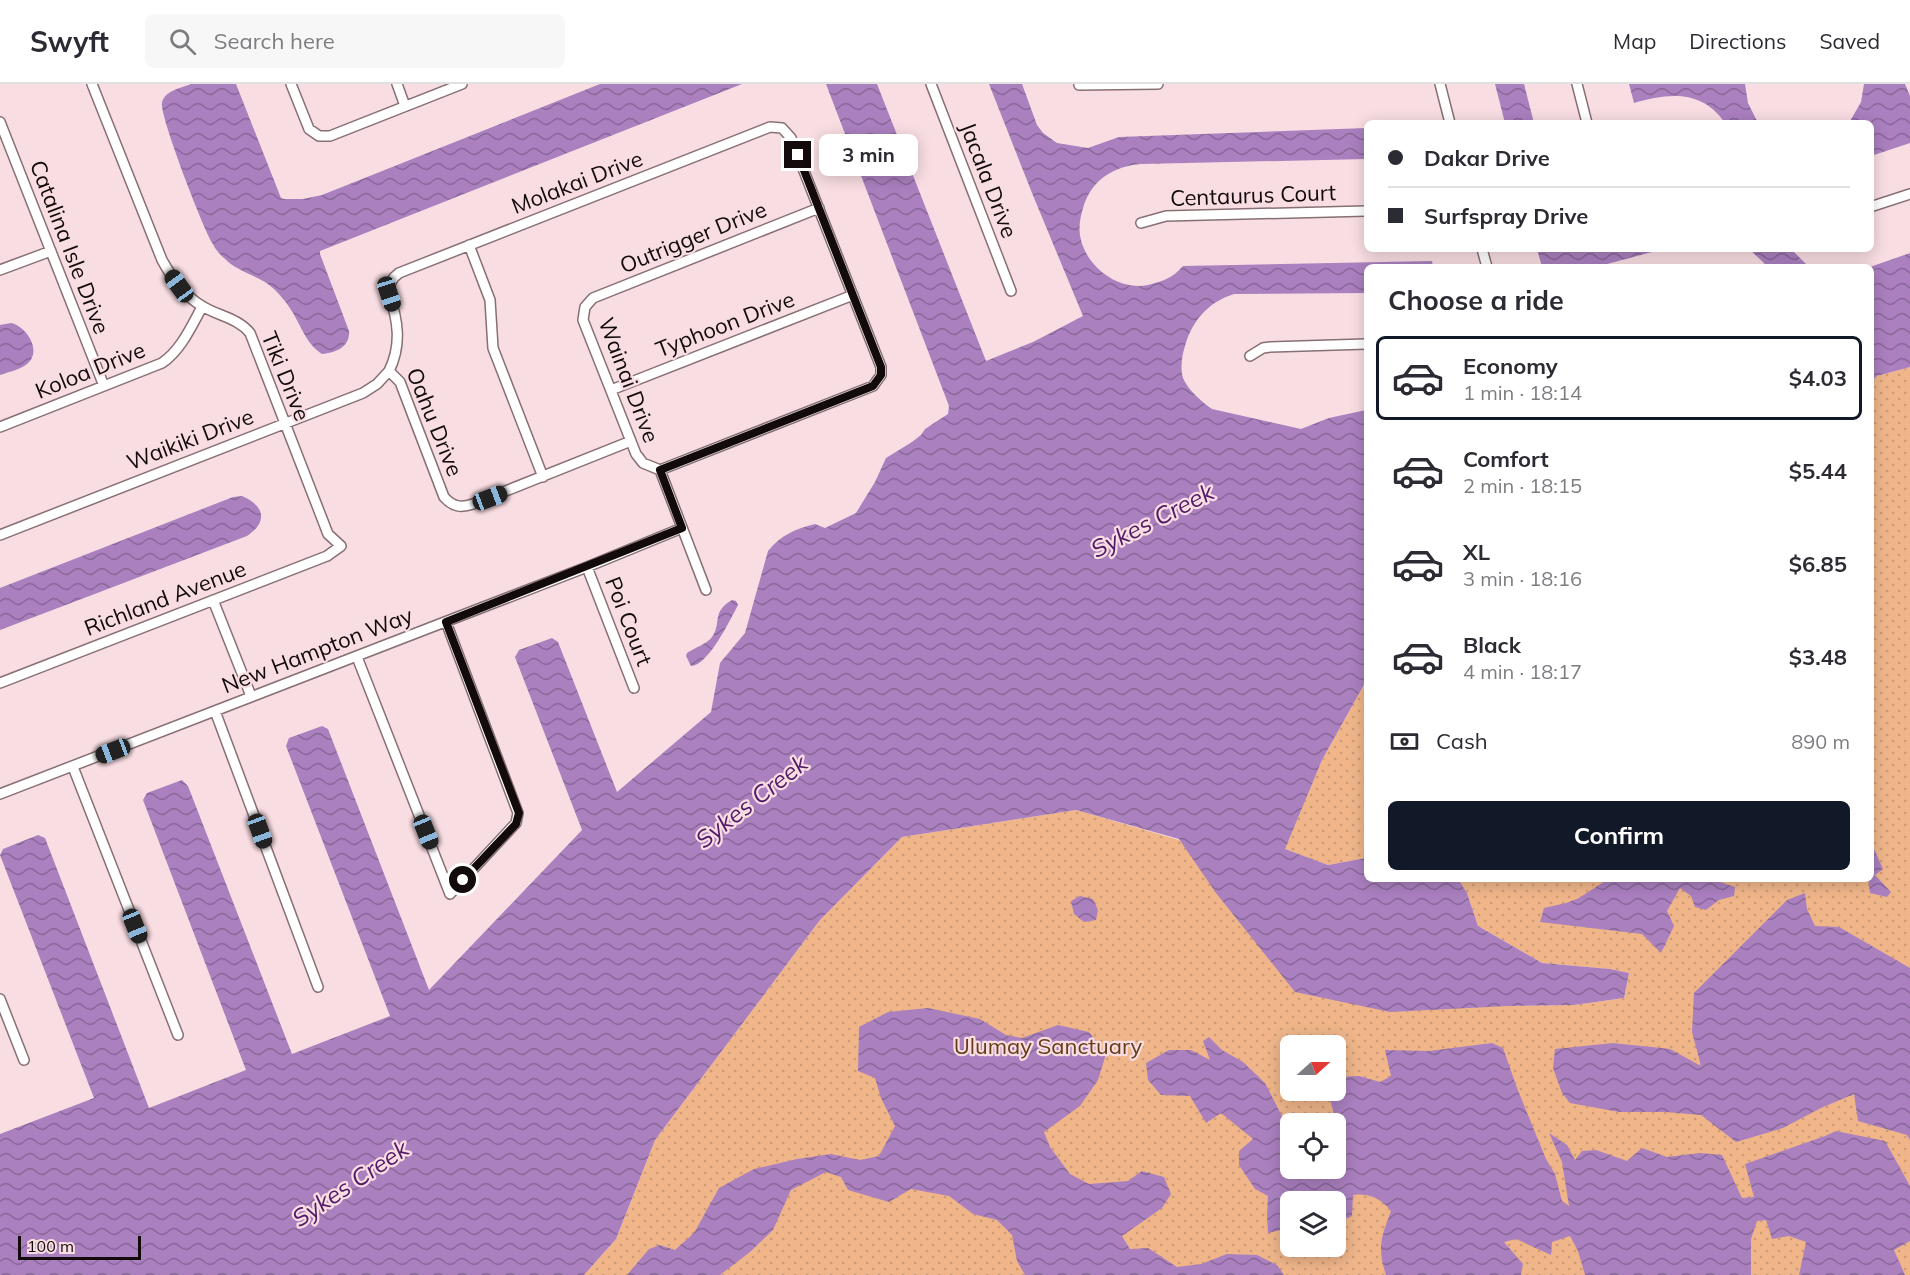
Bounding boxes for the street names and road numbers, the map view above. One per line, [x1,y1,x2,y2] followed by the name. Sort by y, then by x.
[954,118,1024,242] street label: Jacala Drive
[507,144,647,220] street label: Molakai Drive
[24,156,116,338] street label: Catalina Isle Drive
[1170,178,1337,212] street label: Centaurus Court
[615,195,771,279] street label: Outrigger Drive
[652,285,798,363] street label: Typhoon Drive
[592,313,666,447] street label: Wainai Drive
[255,327,317,425] street label: Tiki Drive
[31,335,149,405] street label: Koloa Drive
[401,364,469,480] street label: Oahu Drive
[123,402,257,476] street label: Waikiki Drive
[80,554,250,642] street label: Richland Avenue
[599,572,659,670] street label: Poi Court
[218,601,417,699] street label: New Hampton Way

